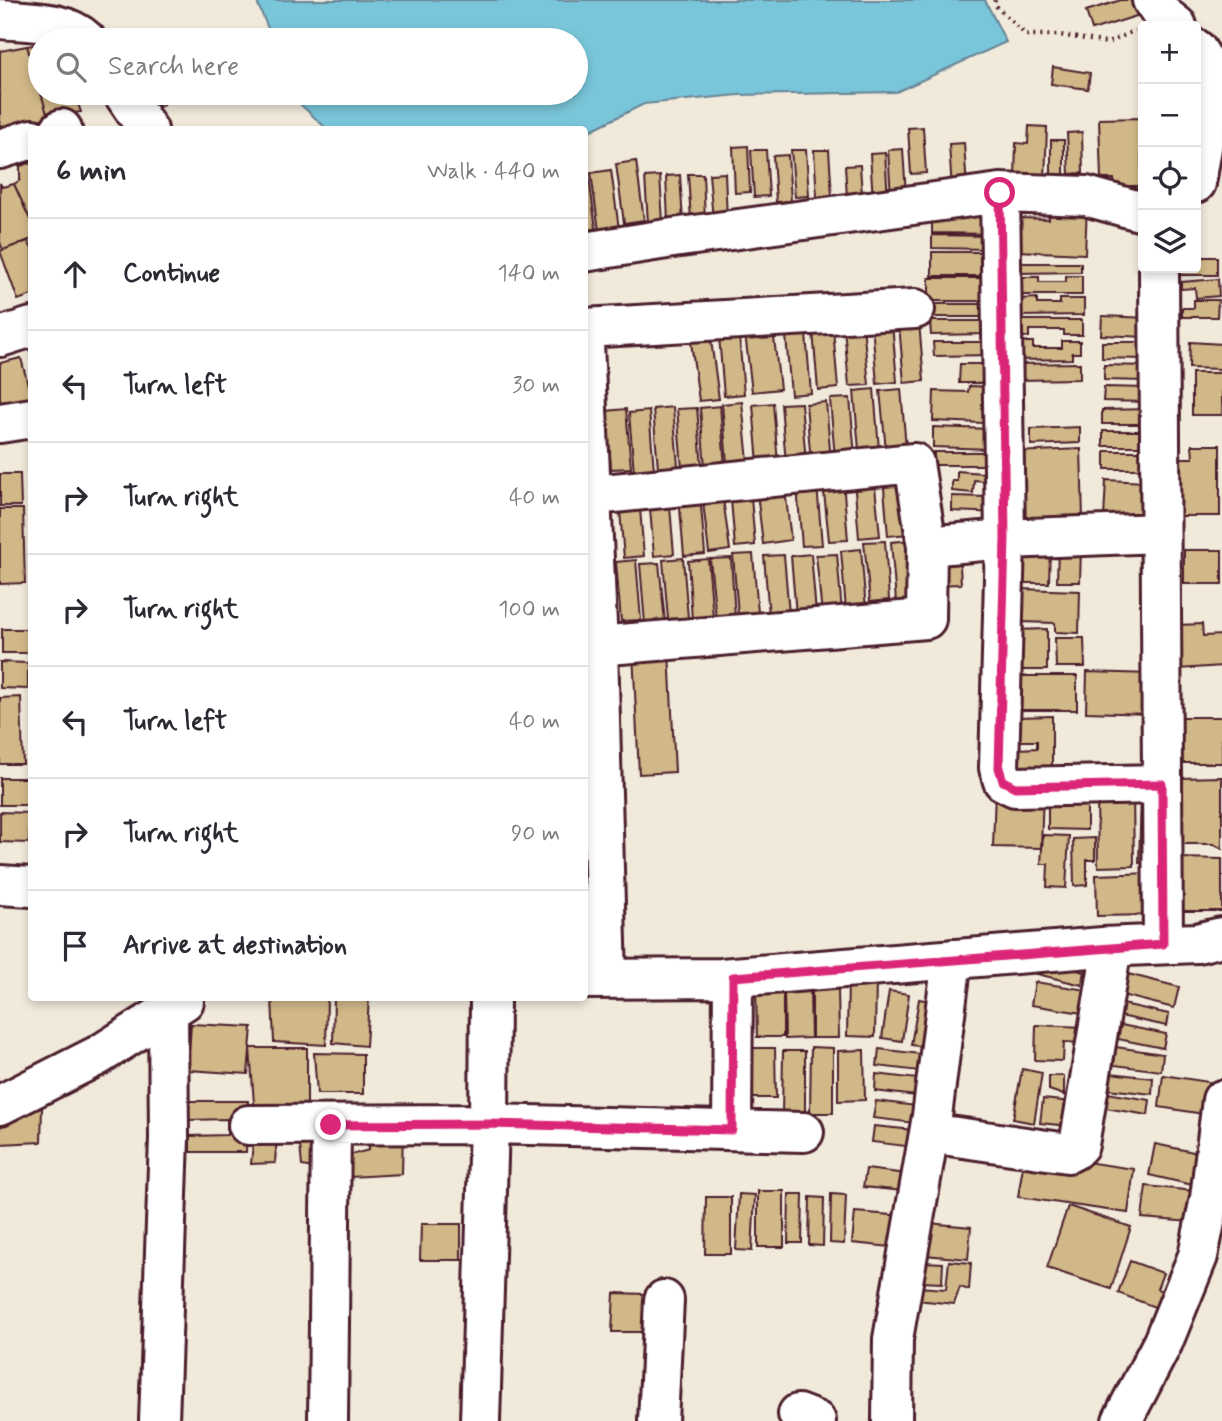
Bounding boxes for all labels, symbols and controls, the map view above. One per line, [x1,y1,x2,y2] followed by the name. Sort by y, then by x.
[1138,21,1201,273] map controls
[1138,21,1201,84] button: +
[28,28,588,105] search box
[52,48,90,86] icon: search
[108,50,239,84] text: Search here
[1138,84,1201,147] button: −
[1138,147,1201,210] button: locate
[56,152,127,191] text: 6 min
[427,157,560,187] text: Walk · 440 m
[984,177,1015,208] route start
[1138,210,1201,273] button: layers
[56,255,94,293] icon: ahead
[123,257,220,291] text: Continue
[497,259,560,289] text: 140 m
[56,367,94,405] icon: left
[123,369,227,403] text: Turn left
[512,371,560,401] text: 30 m
[56,479,94,517] icon: right
[123,481,239,515] text: Turn right
[509,483,560,513] text: 40 m
[56,591,94,629] icon: right
[123,593,239,627] text: Turn right
[498,595,560,625] text: 100 m
[56,703,94,741] icon: left
[123,705,227,739] text: Turn left
[509,707,560,737] text: 40 m
[56,815,94,853] icon: right
[123,817,239,851] text: Turn right
[511,819,560,849] text: 90 m
[56,927,94,965] icon: arrive
[123,929,347,963] text: Arrive at destination
[315,1109,346,1140] route end

